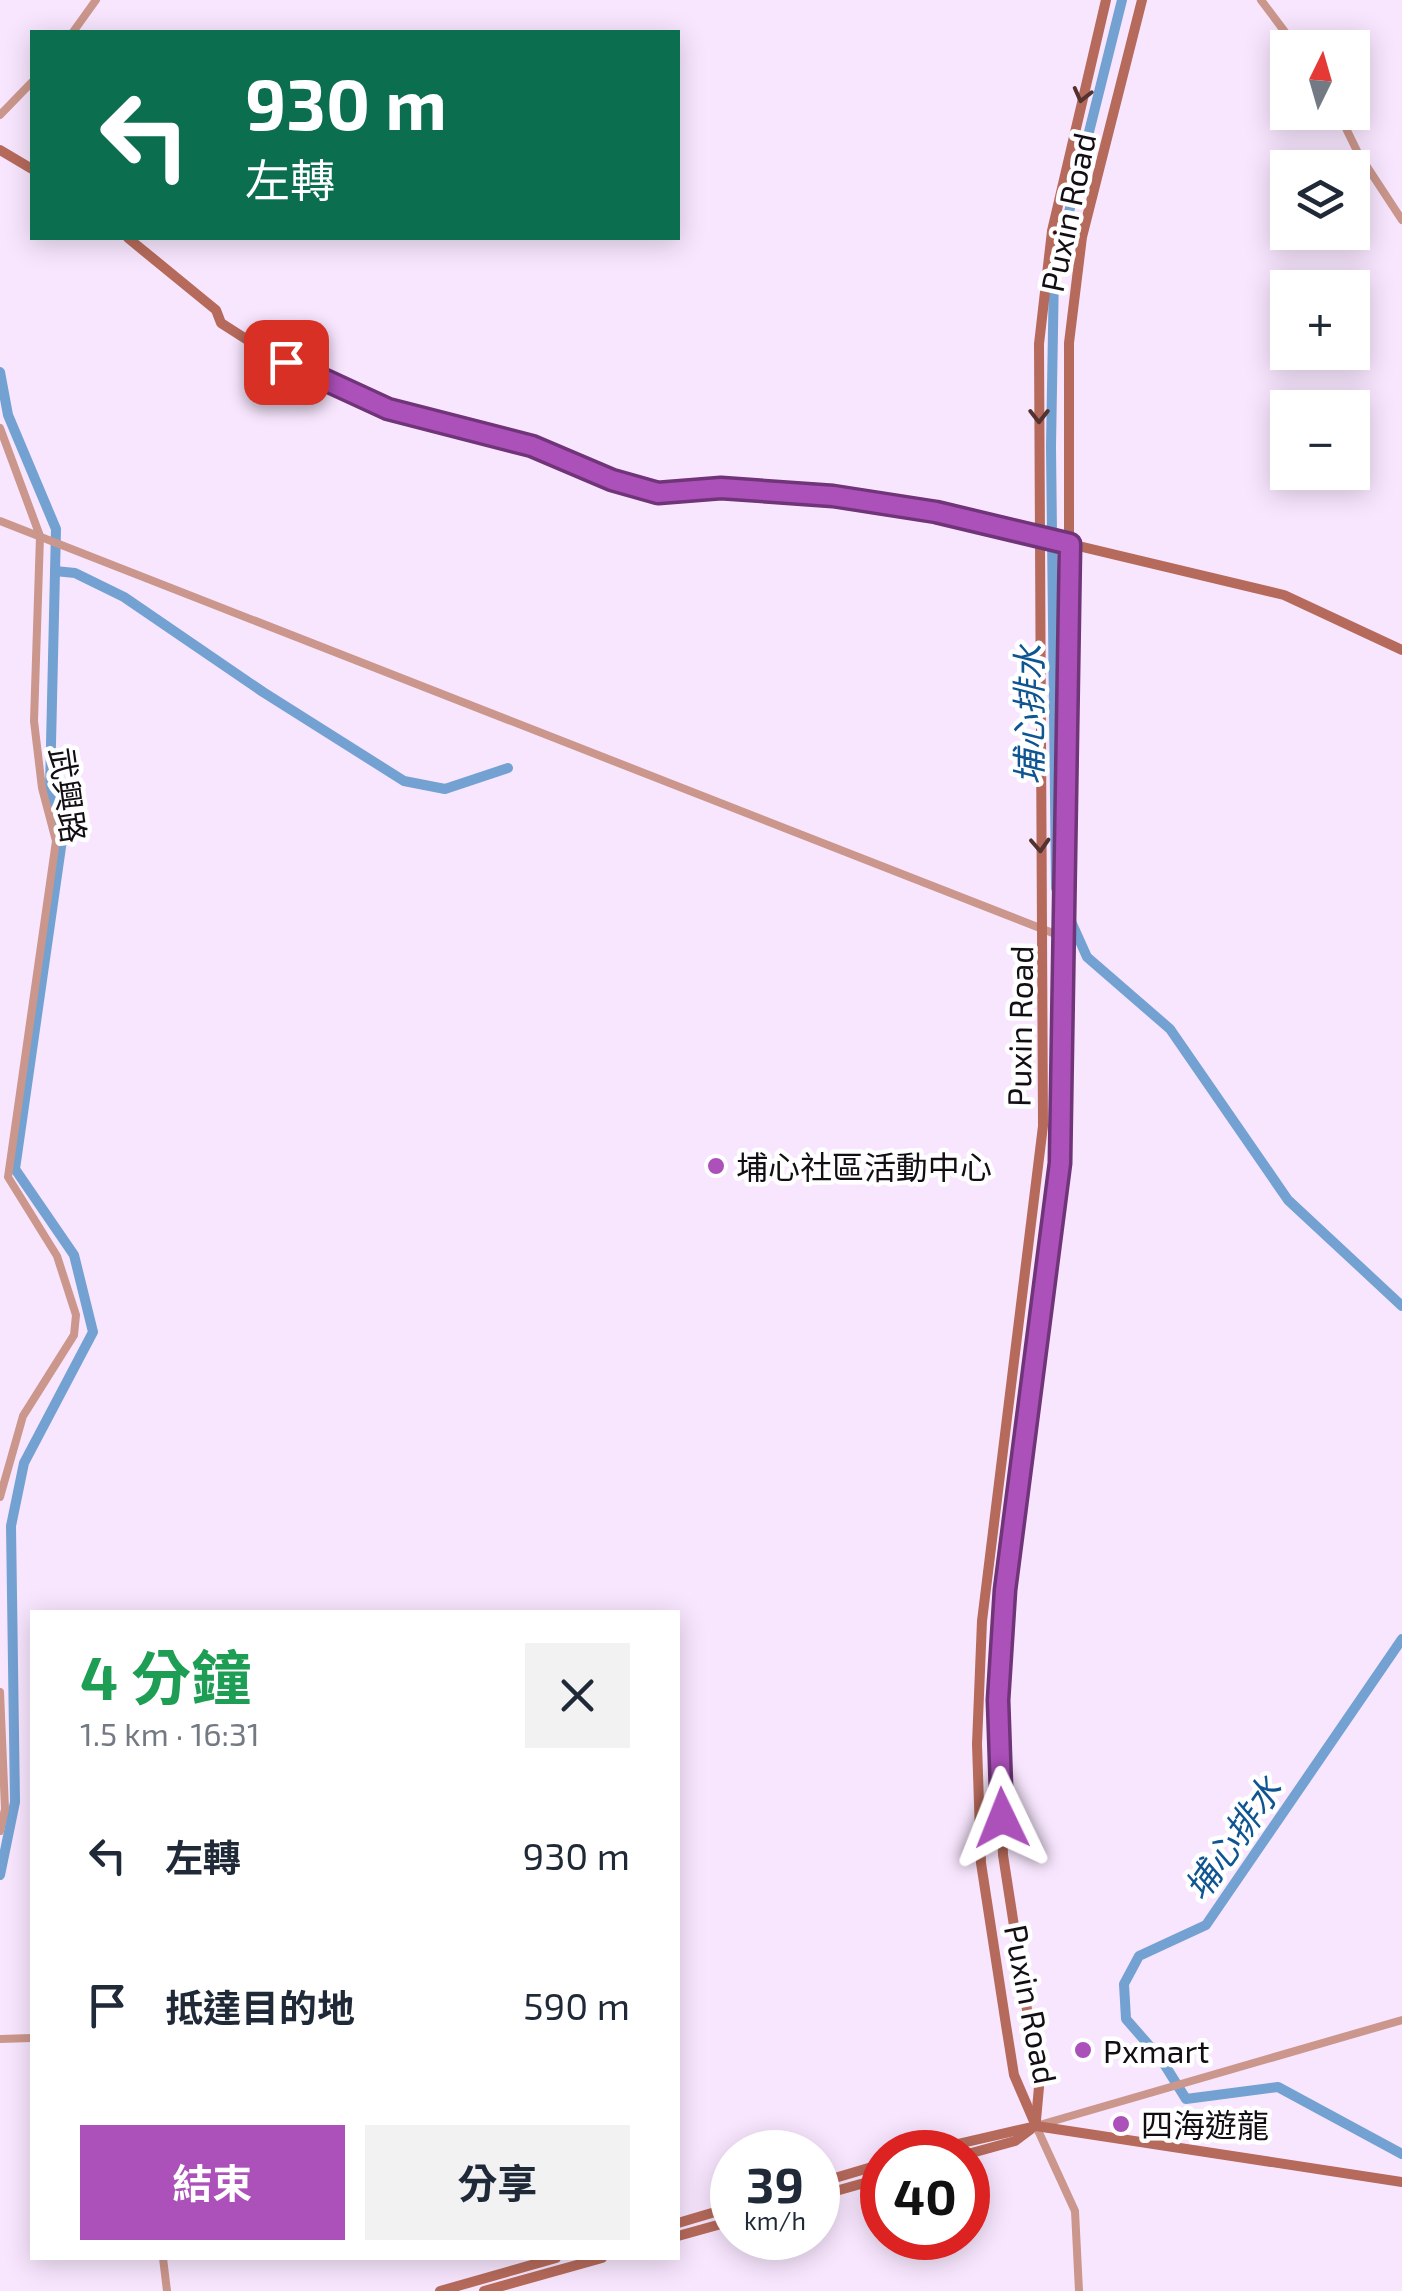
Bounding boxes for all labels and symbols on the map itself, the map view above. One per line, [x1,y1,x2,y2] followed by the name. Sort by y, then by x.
[1270,30,1370,130] north arrow
[1073,86,1094,103] one-way arrow
[1032,129,1102,295] street label: Puxin Road
[244,320,329,405] pin
[1028,408,1050,424] one-way arrow
[1007,643,1049,785] water label: 埔心排水
[44,745,94,845] street label: 武興路
[1029,838,1050,854] one-way arrow
[999,945,1039,1107] street label: Puxin Road
[736,1147,992,1185] place label: 埔心社區活動中心
[705,1155,727,1177] marker: 埔心社區活動中心
[950,1766,1054,1870] position arrow
[1175,1767,1290,1907] water label: 埔心排水
[998,1921,1066,2087] street label: Puxin Road
[1103,2031,1209,2069] place label: Pxmart
[1072,2039,1094,2061] marker: Pxmart
[1141,2105,1269,2143] place label: 四海遊龍
[1110,2113,1132,2135] marker: 四海遊龍
[860,2130,990,2260] speed limit sign: 40

